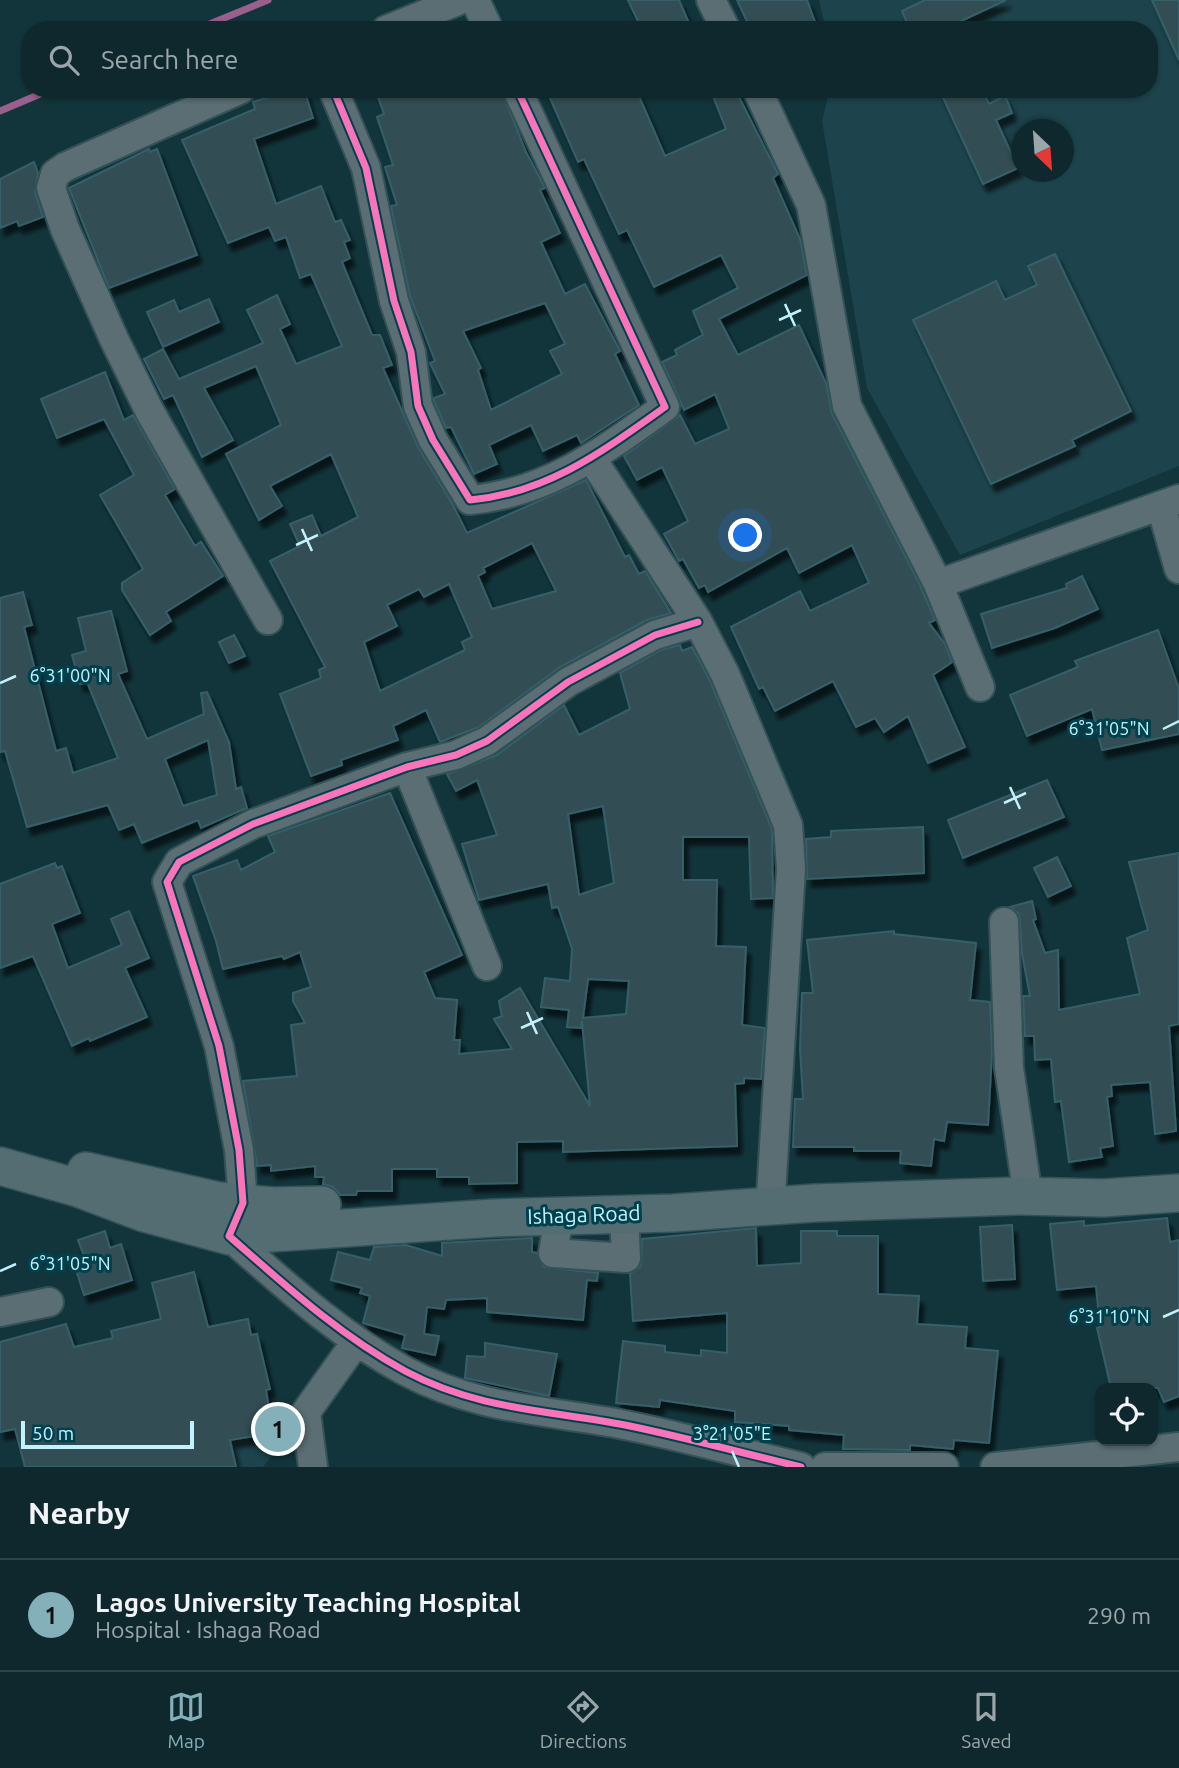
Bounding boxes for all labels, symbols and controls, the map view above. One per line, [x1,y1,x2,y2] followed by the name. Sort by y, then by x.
[21,21,1158,98] search box
[45,41,83,79] icon: search
[101,45,238,74] text: Search here
[1011,119,1074,182] north arrow
[728,518,762,552] your location
[30,665,110,685] text: 6°31'00"N
[1069,718,1149,738] text: 6°31'05"N
[527,1200,641,1228] street label: Ishaga Road
[30,1253,110,1273] text: 6°31'05"N
[1069,1306,1149,1326] text: 6°31'10"N
[1095,1383,1158,1446] map controls
[1095,1383,1158,1446] button: locate
[255,1403,301,1455] pin: 1
[21,1418,194,1450] scale bar
[32,1422,74,1444] text: 50 m
[693,1423,771,1443] text: 3°21'05"E
[28,1496,130,1530] text: Nearby
[95,1588,521,1617] text: Lagos University Teaching Hospital
[45,1603,57,1628] text: 1
[1087,1603,1151,1628] text: 290 m
[95,1617,321,1642] text: Hospital · Ishaga Road
[167,1688,205,1752] tab: Map
[540,1688,627,1752] tab: Directions
[961,1688,1012,1752] tab: Saved

